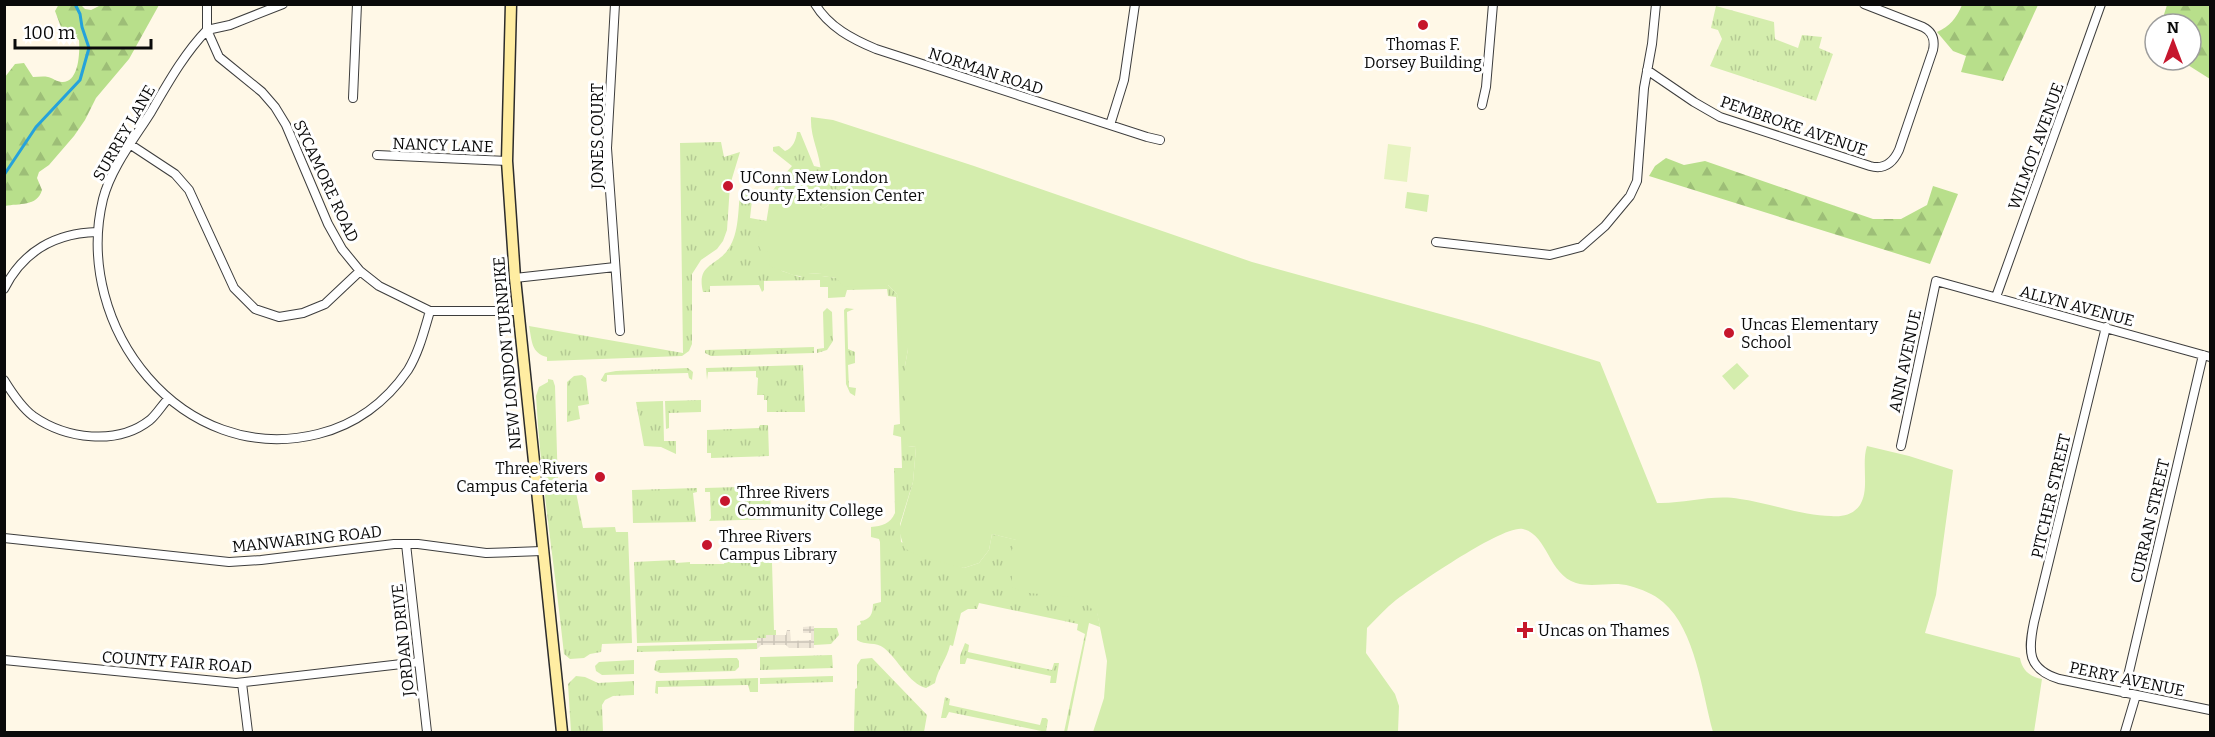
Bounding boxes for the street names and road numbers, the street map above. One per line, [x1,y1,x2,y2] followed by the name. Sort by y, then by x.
[926,43,1046,99] street label: NORMAN ROAD
[2004,80,2068,212] street label: WILMOT AVENUE
[89,82,159,184] street label: SURREY LANE
[588,83,607,190] street label: JONES COURT
[1718,92,1870,160] street label: PEMBROKE AVENUE
[289,117,363,245] street label: SYCAMORE ROAD
[392,134,494,156] street label: NANCY LANE
[489,256,525,450] street label: NEW LONDON TURNPIKE
[2018,282,2136,330] street label: ALLYN AVENUE
[1885,308,1925,414] street label: ANN AVENUE
[2027,432,2075,560] street label: PITCHER STREET
[2126,457,2174,585] street label: CURRAN STREET
[231,522,383,556] street label: MANWARING ROAD
[388,583,418,698] street label: JORDAN DRIVE
[101,647,253,677] street label: COUNTY FAIR ROAD
[2068,657,2186,701] street label: PERRY AVENUE

